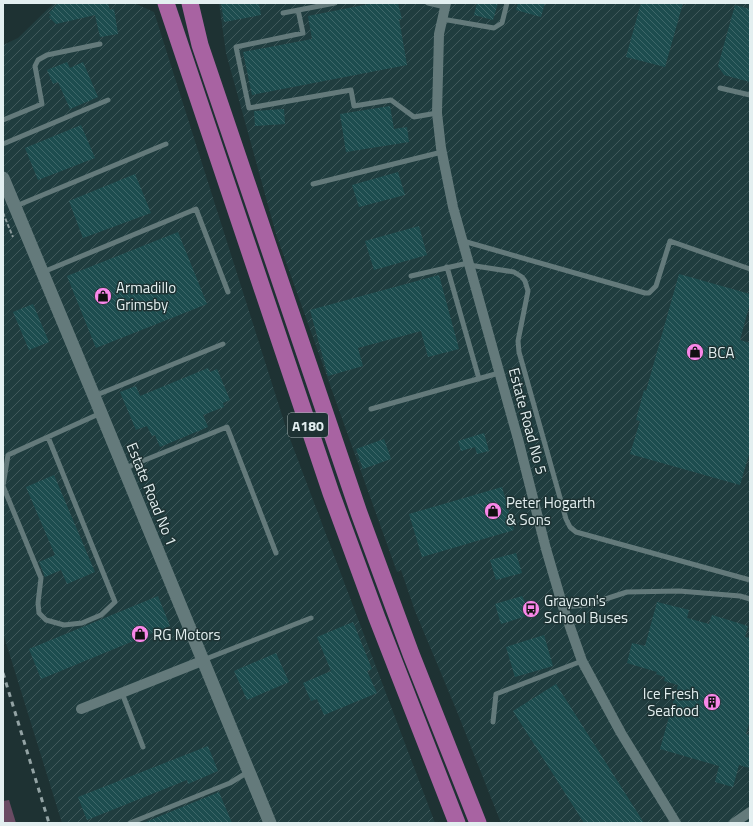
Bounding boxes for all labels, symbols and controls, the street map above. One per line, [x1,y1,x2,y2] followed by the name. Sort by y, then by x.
[116,276,176,316] place label: Armadillo Grimsby
[93,286,113,306] shop icon: Armadillo Grimsby
[708,341,734,364] place label: BCA
[685,342,705,362] shop icon: BCA
[503,365,553,477] street label: Estate Road No 5
[288,413,328,437] road number: A180
[121,439,183,549] street label: Estate Road No 1
[506,491,595,531] place label: Peter Hogarth & Sons
[483,501,503,521] shop icon: Peter Hogarth & Sons
[544,589,628,629] place label: Grayson's School Buses
[521,599,541,619] bus stop icon: Grayson's School Buses
[153,623,221,646] place label: RG Motors
[130,624,150,644] shop icon: RG Motors
[643,682,699,722] place label: Ice Fresh Seafood
[702,692,722,712] building icon: Ice Fresh Seafood

